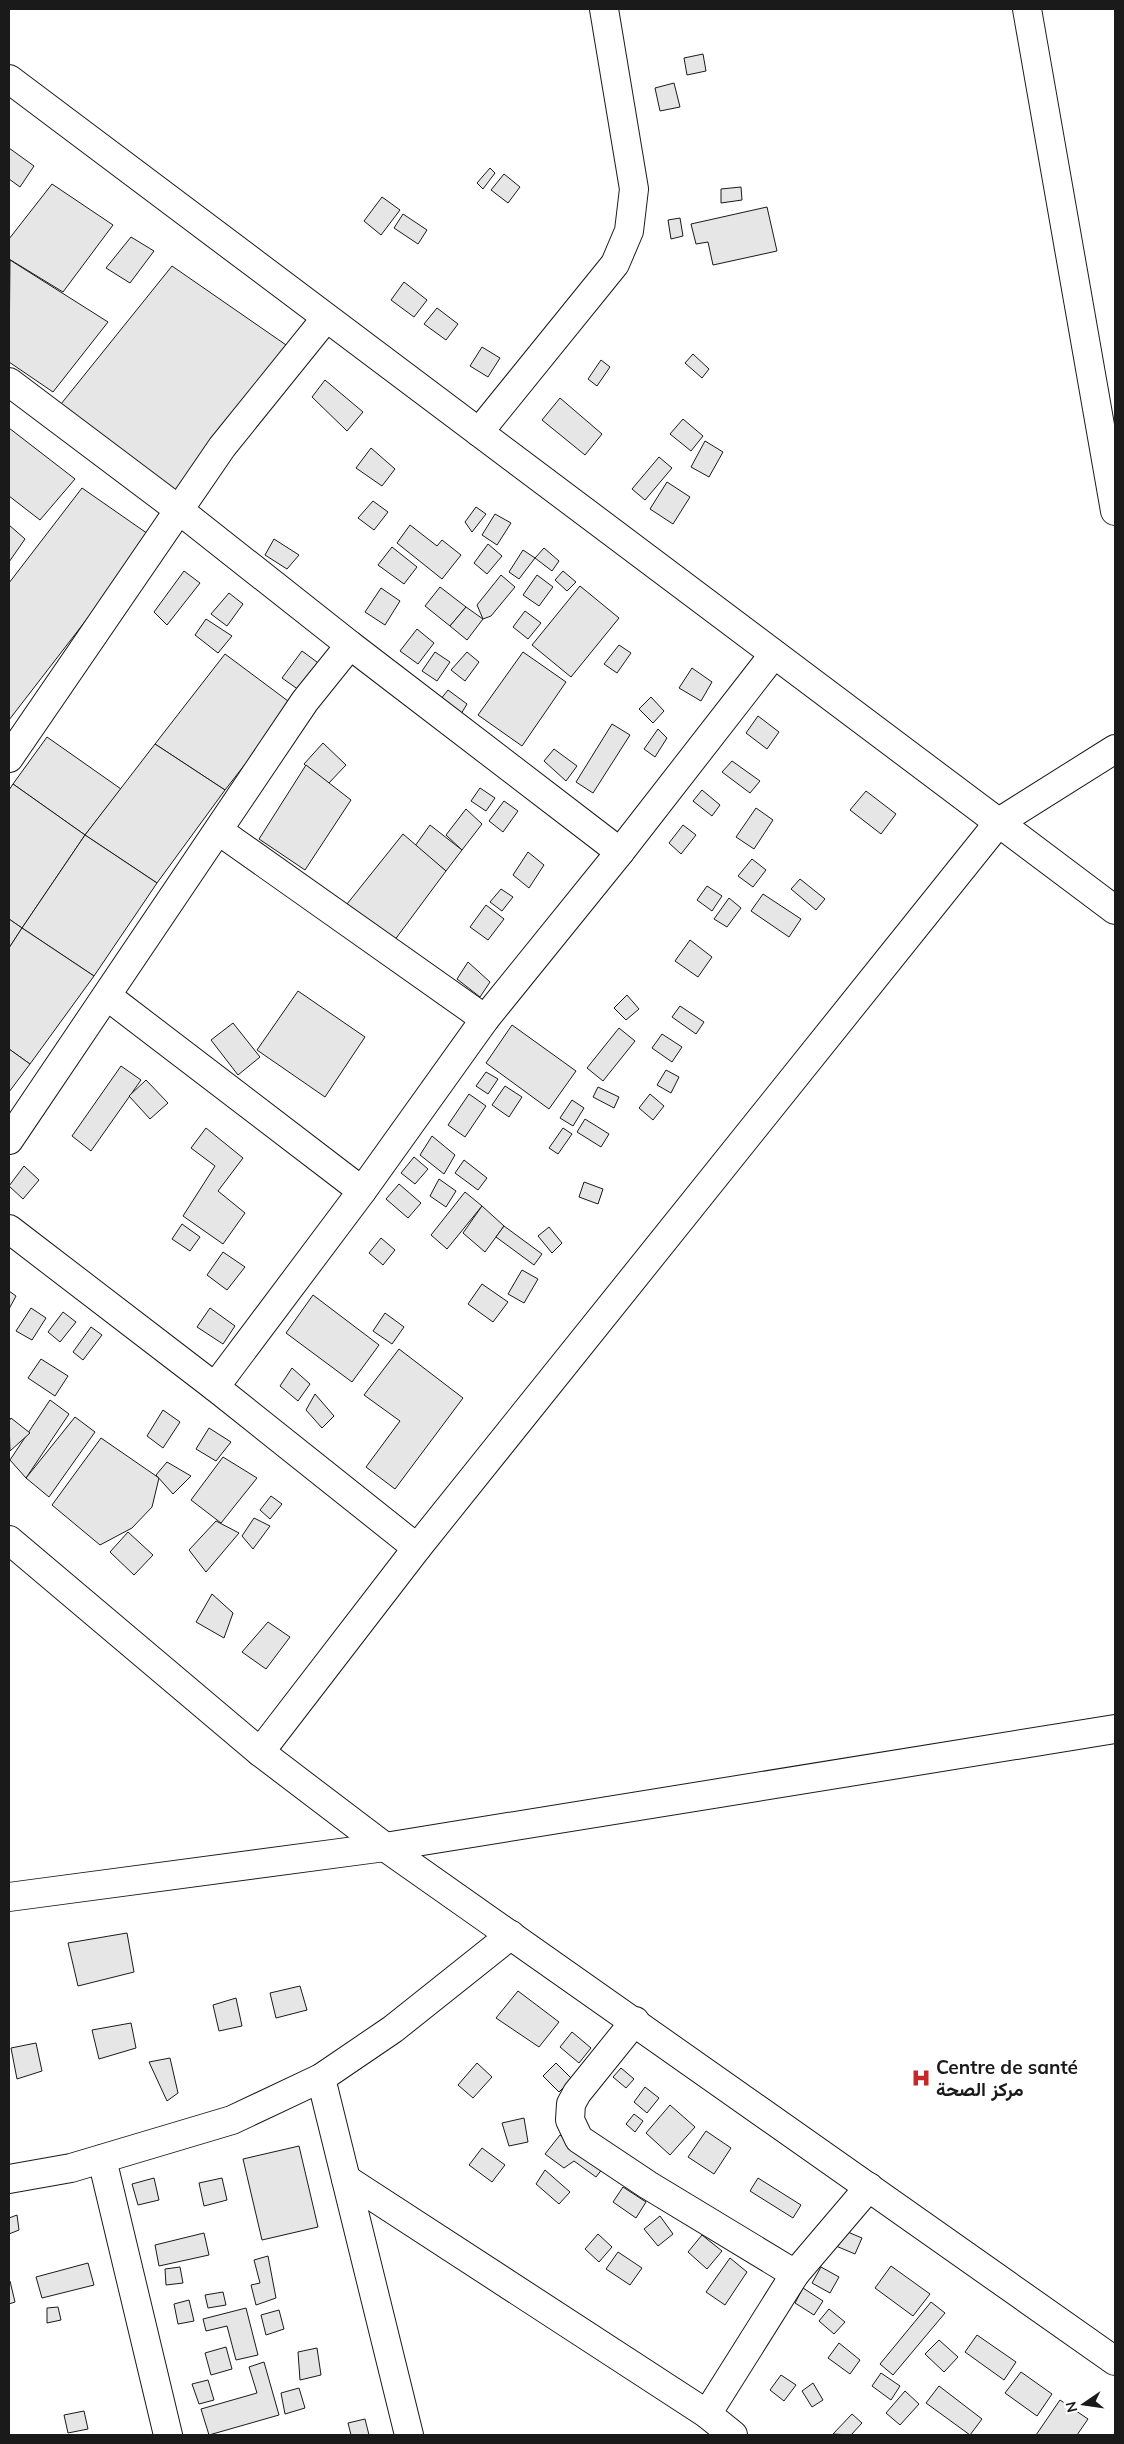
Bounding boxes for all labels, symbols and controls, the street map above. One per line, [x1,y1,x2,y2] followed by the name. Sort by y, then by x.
[936,2055,1078,2102] place label: Centre de santé مركز الصحة
[910,2067,932,2089] hospital icon: Centre de santé مركز الصحة
[1059,2379,1109,2429] north arrow
[1061,2400,1081,2414] text: N

